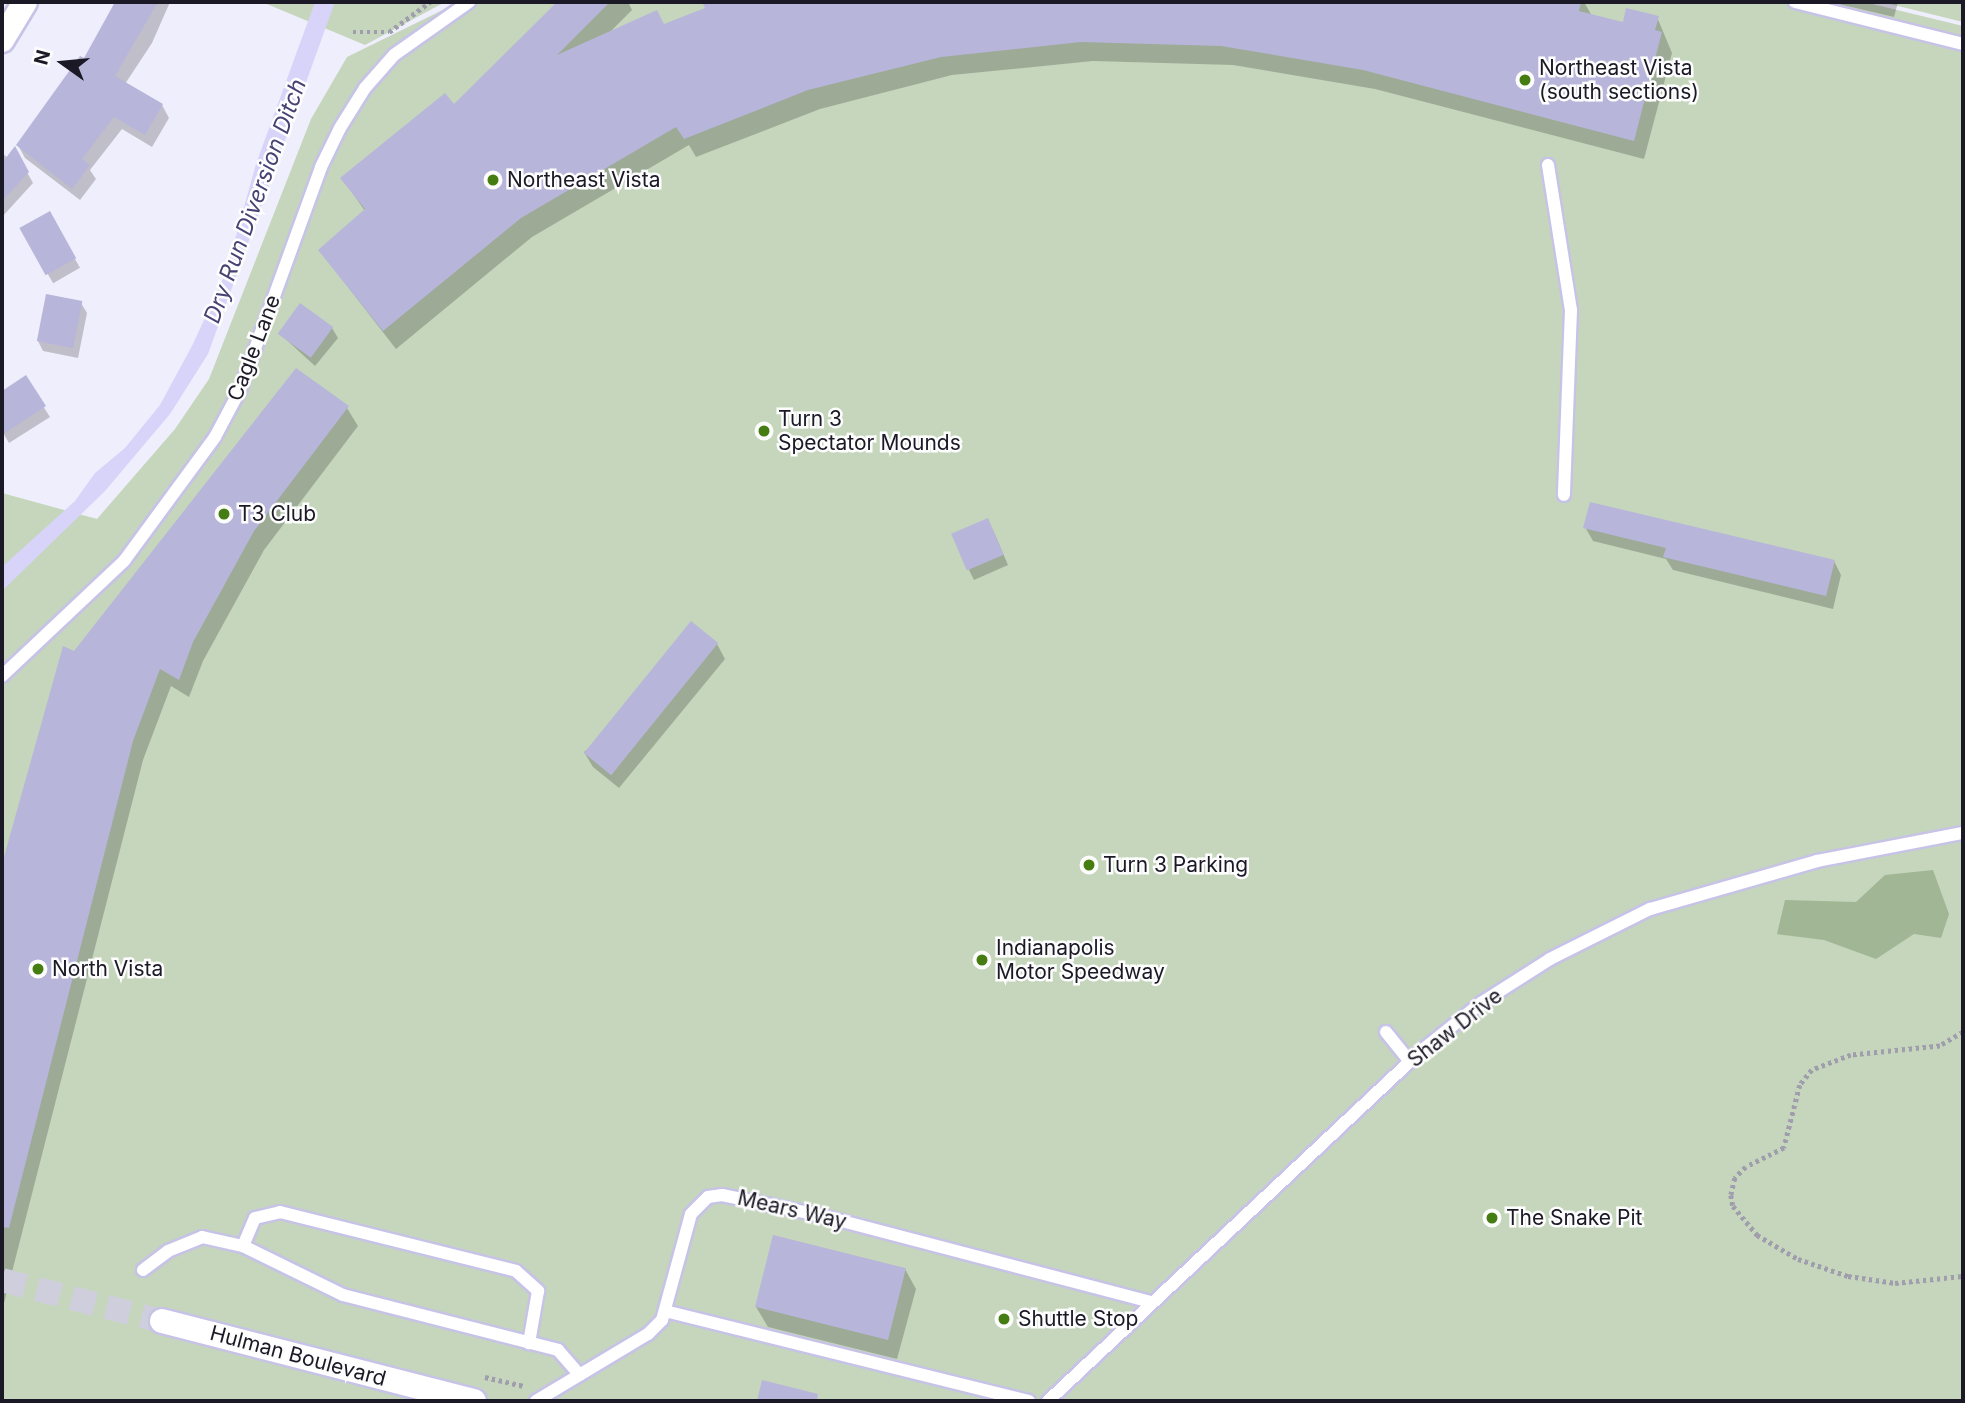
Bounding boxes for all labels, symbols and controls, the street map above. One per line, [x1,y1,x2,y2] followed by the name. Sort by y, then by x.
[28,28,98,98] north arrow
[29,47,55,67] text: N
[1539,55,1699,105] place label: Northeast Vista (south sections)
[1517,72,1533,88] marker: Northeast Vista (south sections)
[198,75,312,327] water label: Dry Run Diversion Ditch
[507,167,660,193] place label: Northeast Vista
[485,172,501,188] marker: Northeast Vista
[222,291,286,405] street label: Cagle Lane
[778,406,961,456] place label: Turn 3 Spectator Mounds
[756,423,772,439] marker: Turn 3 Spectator Mounds
[238,501,316,527] place label: T3 Club
[216,506,232,522] marker: T3 Club
[1103,852,1248,878] place label: Turn 3 Parking
[1081,857,1097,873] marker: Turn 3 Parking
[996,935,1165,985] place label: Indianapolis Motor Speedway
[974,952,990,968] marker: Indianapolis Motor Speedway
[52,956,163,982] place label: North Vista
[30,961,46,977] marker: North Vista
[1403,983,1507,1073] street label: Shaw Drive
[735,1185,849,1235] street label: Mears Way
[1506,1205,1642,1231] place label: The Snake Pit
[1484,1210,1500,1226] marker: The Snake Pit
[1018,1306,1138,1332] place label: Shuttle Stop
[996,1311,1012,1327] marker: Shuttle Stop
[207,1320,389,1392] street label: Hulman Boulevard

